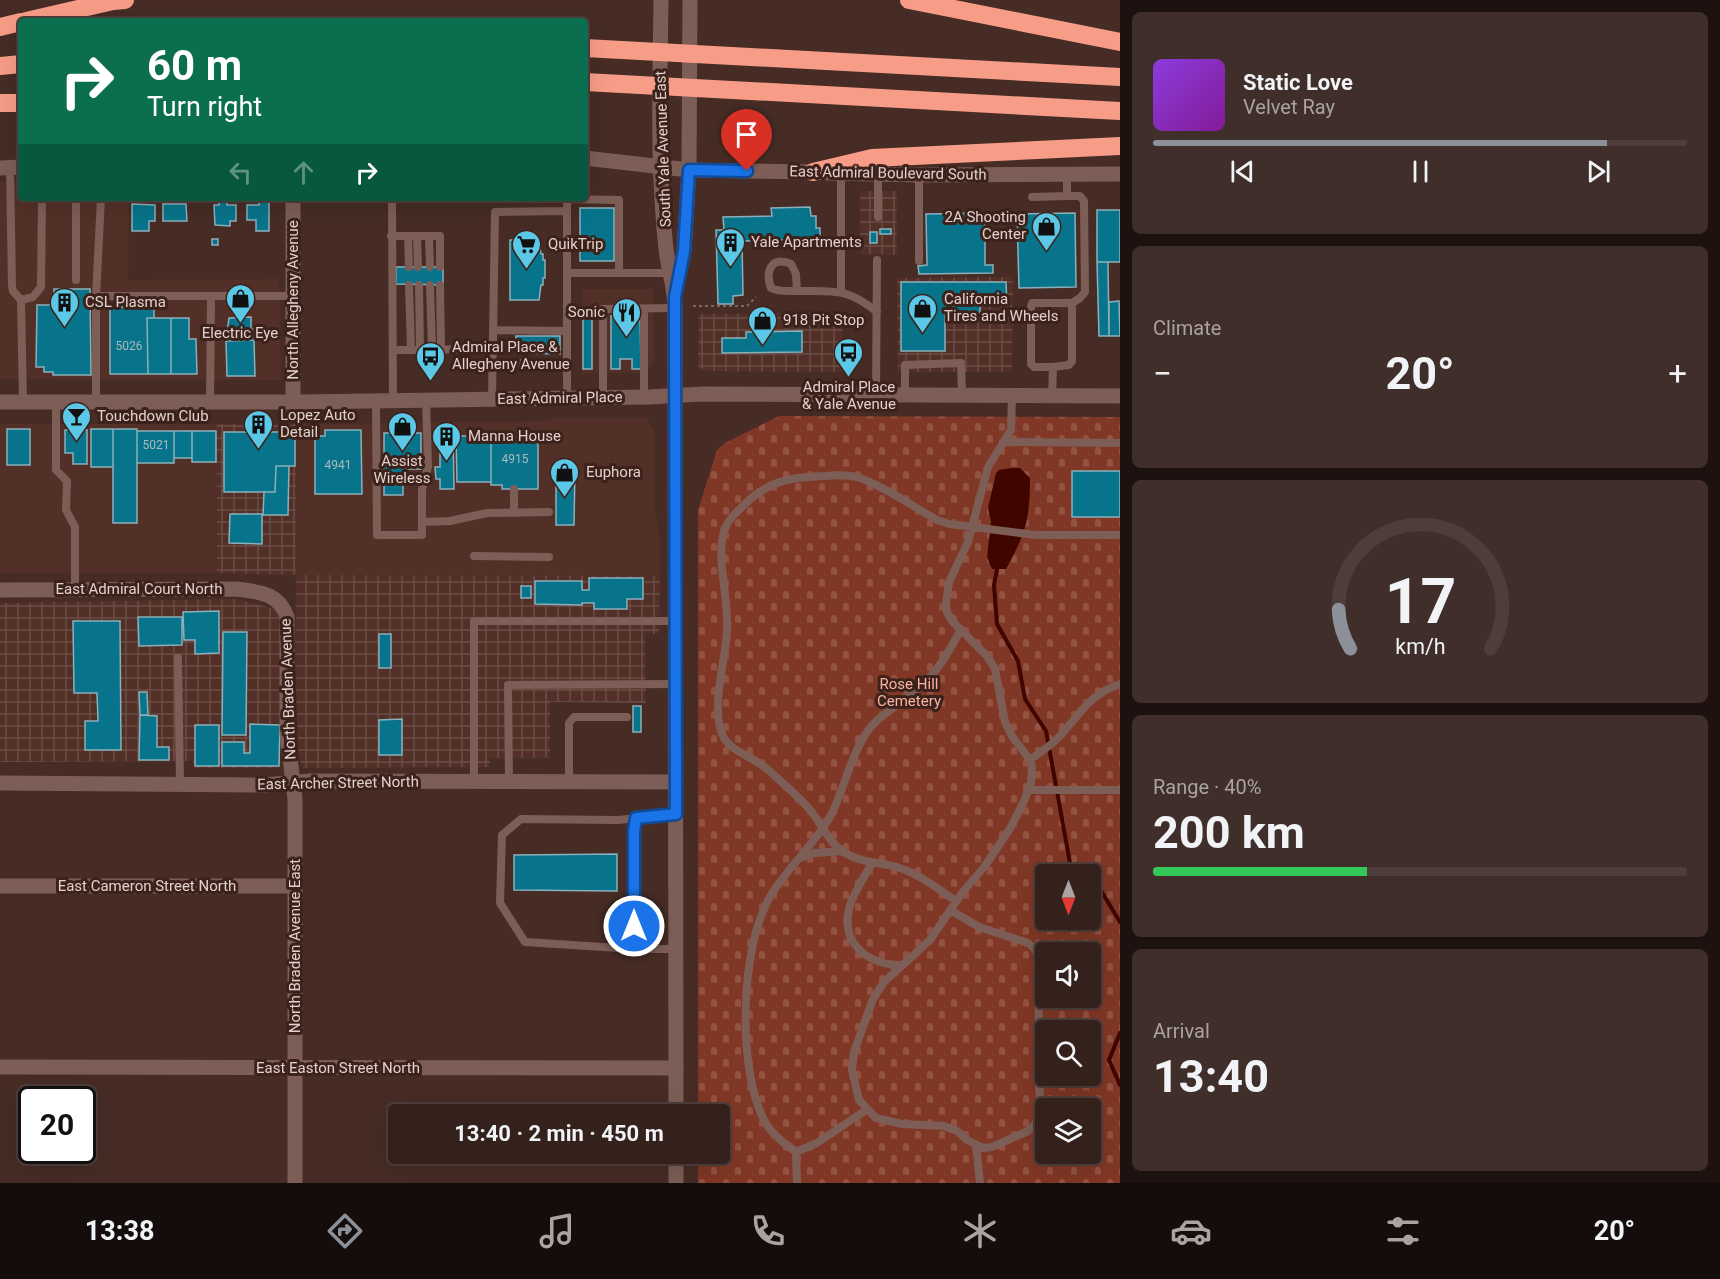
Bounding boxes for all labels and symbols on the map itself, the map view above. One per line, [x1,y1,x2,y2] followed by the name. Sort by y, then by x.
[651,70,675,228] street label: South Yale Avenue East
[721,109,772,171] pin
[789,162,987,184] street label: East Admiral Boulevard South
[945,208,1026,243] place label: 2A Shooting Center
[1031,210,1063,252] shop icon: 2A Shooting Center
[284,220,302,380] street label: North Allegheny Avenue
[714,226,746,268] building icon: Yale Apartments
[511,228,543,270] supermarket icon: QuikTrip
[751,233,862,251] place label: Yale Apartments
[548,235,603,253] place label: QuikTrip
[224,282,256,324] shop icon: Electric Eye
[48,286,80,328] building icon: CSL Plasma
[944,290,1058,325] place label: California Tires and Wheels
[907,292,939,334] shop icon: California Tires and Wheels
[85,293,166,311] place label: CSL Plasma
[610,296,642,338] restaurant icon: Sonic
[568,303,605,321] place label: Sonic
[746,304,778,346] shop icon: 918 Pit Stop
[783,311,864,329] place label: 918 Pit Stop
[202,324,278,342] place label: Electric Eye
[833,336,865,378] bus stop icon: Admiral Place & Yale Avenue
[452,338,570,373] place label: Admiral Place & Allegheny Avenue
[116,339,143,353] house number: 5026
[415,340,447,382] bus stop icon: Admiral Place & Allegheny Avenue
[802,378,896,413] place label: Admiral Place & Yale Avenue
[497,388,623,408] street label: East Admiral Place
[60,400,92,442] bar icon: Touchdown Club
[280,406,355,441] place label: Lopez Auto Detail
[97,407,209,425] place label: Touchdown Club
[243,408,275,450] building icon: Lopez Auto Detail
[386,410,418,452] shop icon: Assist Wireless
[431,420,463,462] building icon: Manna House
[468,427,561,445] place label: Manna House
[143,438,169,452] house number: 5021
[374,452,430,487] place label: Assist Wireless
[502,452,529,466] house number: 4915
[549,456,581,498] shop icon: Euphora
[325,458,351,472] house number: 4941
[586,463,641,481] place label: Euphora
[56,580,222,598] street label: East Admiral Court North
[277,618,299,760] street label: North Braden Avenue
[877,675,941,710] park label: Rose Hill Cemetery
[257,773,419,793] street label: East Archer Street North
[286,859,304,1033] street label: North Braden Avenue East
[1035,864,1101,930] north arrow
[58,877,236,895] street label: East Cameron Street North
[602,894,666,958] position arrow
[256,1059,420,1077] street label: East Easton Street North
[18,1086,96,1164] speed limit sign: 20

